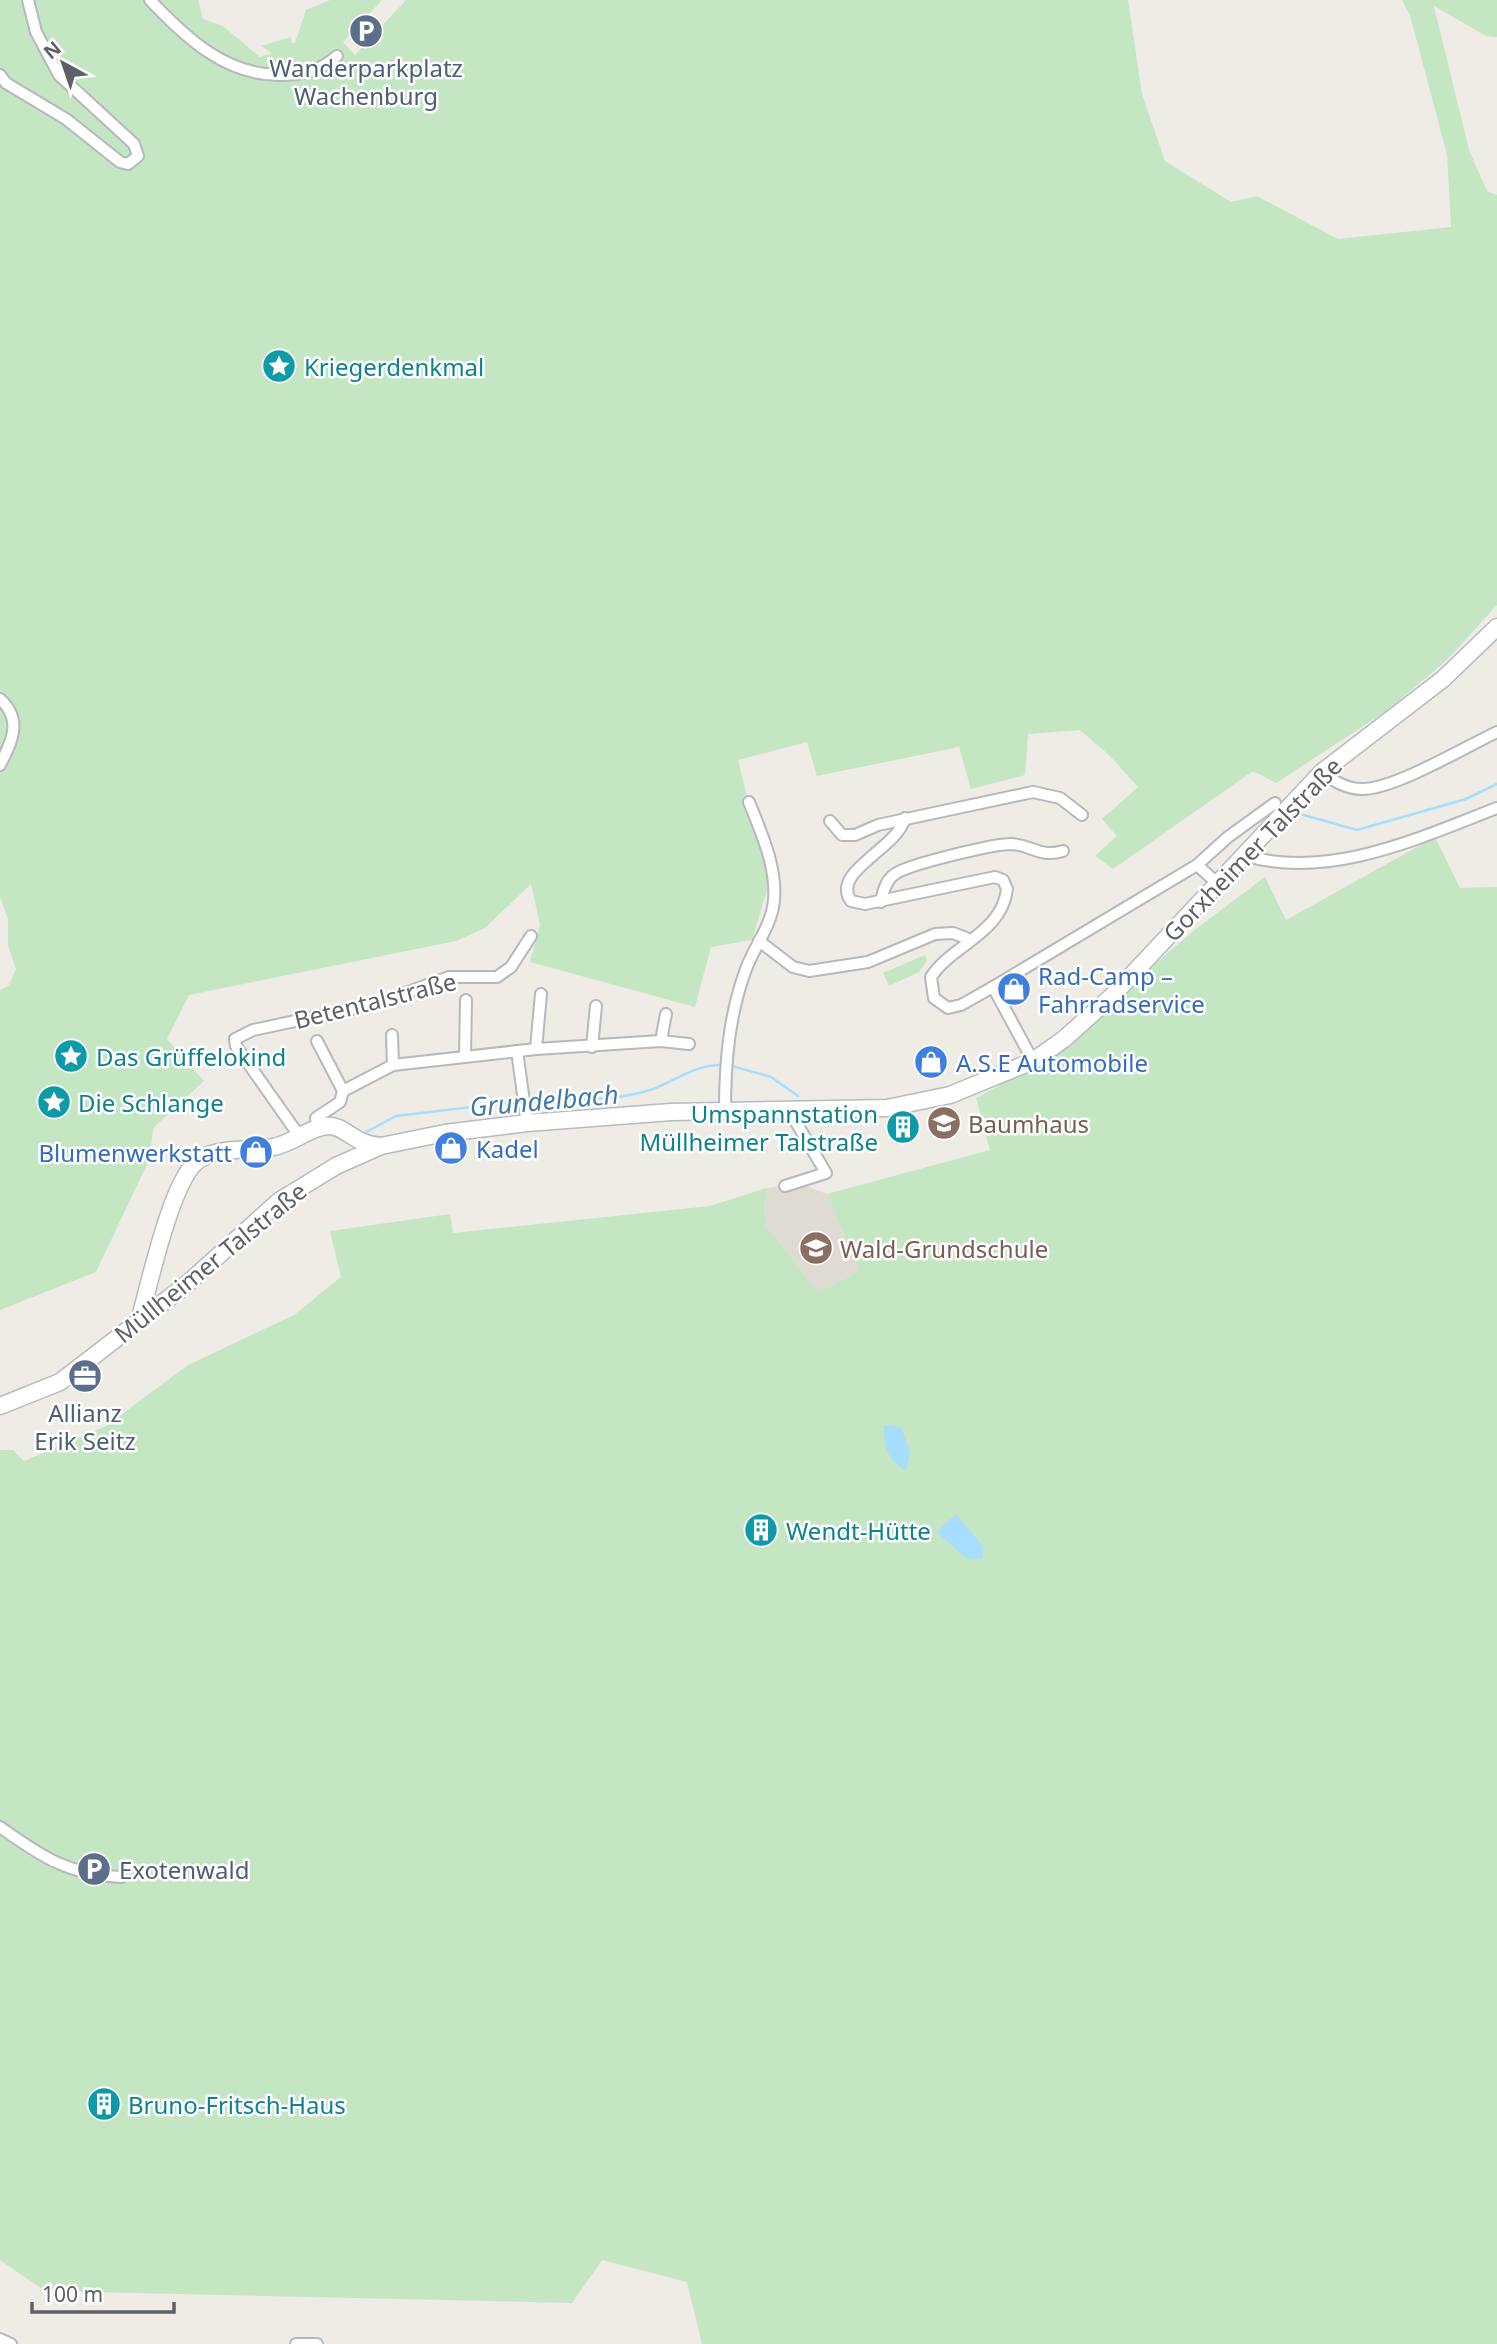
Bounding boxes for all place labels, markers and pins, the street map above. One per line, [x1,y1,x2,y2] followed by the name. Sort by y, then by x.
[347,12,385,50] parking icon: Wanderparkplatz Wachenburg
[269,51,463,112] place label: Wanderparkplatz Wachenburg
[260,347,298,385] place icon: Kriegerdenkmal
[304,350,484,383] place label: Kriegerdenkmal
[1038,959,1205,1020] place label: Rad-Camp – Fahrradservice
[995,970,1033,1008] shop icon: Rad-Camp – Fahrradservice
[52,1037,90,1075] place icon: Das Grüffelokind
[96,1040,286,1073] place label: Das Grüffelokind
[912,1043,950,1081] shop icon: A.S.E Automobile
[956,1046,1148,1079] place label: A.S.E Automobile
[35,1083,73,1121] place icon: Die Schlange
[78,1086,224,1119] place label: Die Schlange
[640,1097,878,1158] place label: Umspannstation Müllheimer Talstraße
[925,1104,963,1142] school or university icon: Baumhaus
[968,1107,1089,1140] place label: Baumhaus
[884,1108,922,1146] building icon: Umspannstation Müllheimer Talstraße
[432,1129,470,1167] shop icon: Kadel
[476,1132,539,1165] place label: Kadel
[237,1133,275,1171] shop icon: Blumenwerkstatt
[38,1136,232,1169] place label: Blumenwerkstatt
[797,1229,835,1267] school or university icon: Wald-Grundschule
[840,1232,1048,1265] place label: Wald-Grundschule
[66,1357,104,1395] office icon: Allianz Erik Seitz
[34,1396,136,1457] place label: Allianz Erik Seitz
[742,1511,780,1549] building icon: Wendt-Hütte
[786,1514,931,1547] place label: Wendt-Hütte
[75,1850,113,1888] parking icon: Exotenwald
[119,1853,249,1886] place label: Exotenwald
[85,2085,123,2123] building icon: Bruno-Fritsch-Haus
[128,2088,346,2121] place label: Bruno-Fritsch-Haus

